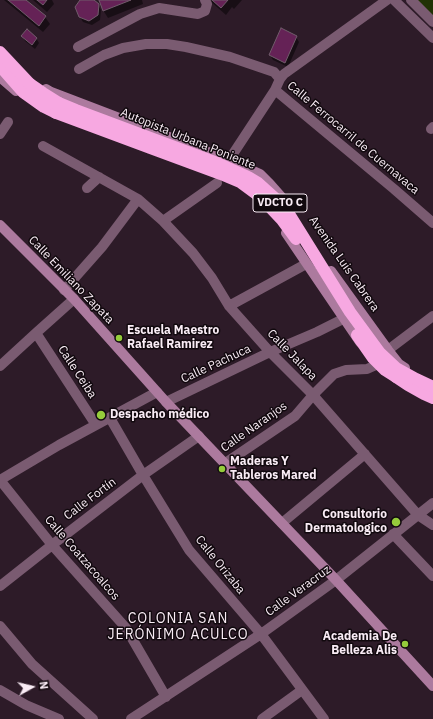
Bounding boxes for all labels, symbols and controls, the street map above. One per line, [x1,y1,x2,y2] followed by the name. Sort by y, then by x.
[284,78,422,198] street label: Calle Ferrocarril de Cuernavaca
[118,105,258,173] street label: Autopista Urbana Poniente
[253,194,307,212] road number: VDCTO C
[306,214,382,314] street label: Avenida Luis Cabrera
[25,233,117,327] street label: Calle Emiliano Zapata
[127,324,219,352] place label: Escuela Maestro Rafael Ramirez
[264,327,320,383] street label: Calle Jalapa
[114,333,124,343] marker: Escuela Maestro Rafael Ramirez
[179,342,253,386] street label: Calle Pachuca
[55,343,99,401] street label: Calle Ceiba
[218,399,290,455] street label: Calle Naranjos
[110,408,209,422] place label: Despacho médico
[95,409,107,421] marker: Despacho médico
[230,455,317,483] place label: Maderas Y Tableros Mared
[217,464,227,474] marker: Maderas Y Tableros Mared
[61,475,119,523] street label: Calle Fortín
[305,508,387,536] place label: Consultorio Dermatologico
[41,513,123,603] street label: Calle Coatzacoalcos
[390,516,402,528] marker: Consultorio Dermatologico
[192,533,248,597] street label: Calle Orizaba
[263,563,333,619] street label: Calle Veracruz
[107,611,249,644] district label: COLONIA SAN JERÓNIMO ACULCO
[323,630,397,658] place label: Academia De Belleza Alis
[400,639,410,649] marker: Academia De Belleza Alis
[12,667,52,707] north arrow
[36,680,51,690] text: N

